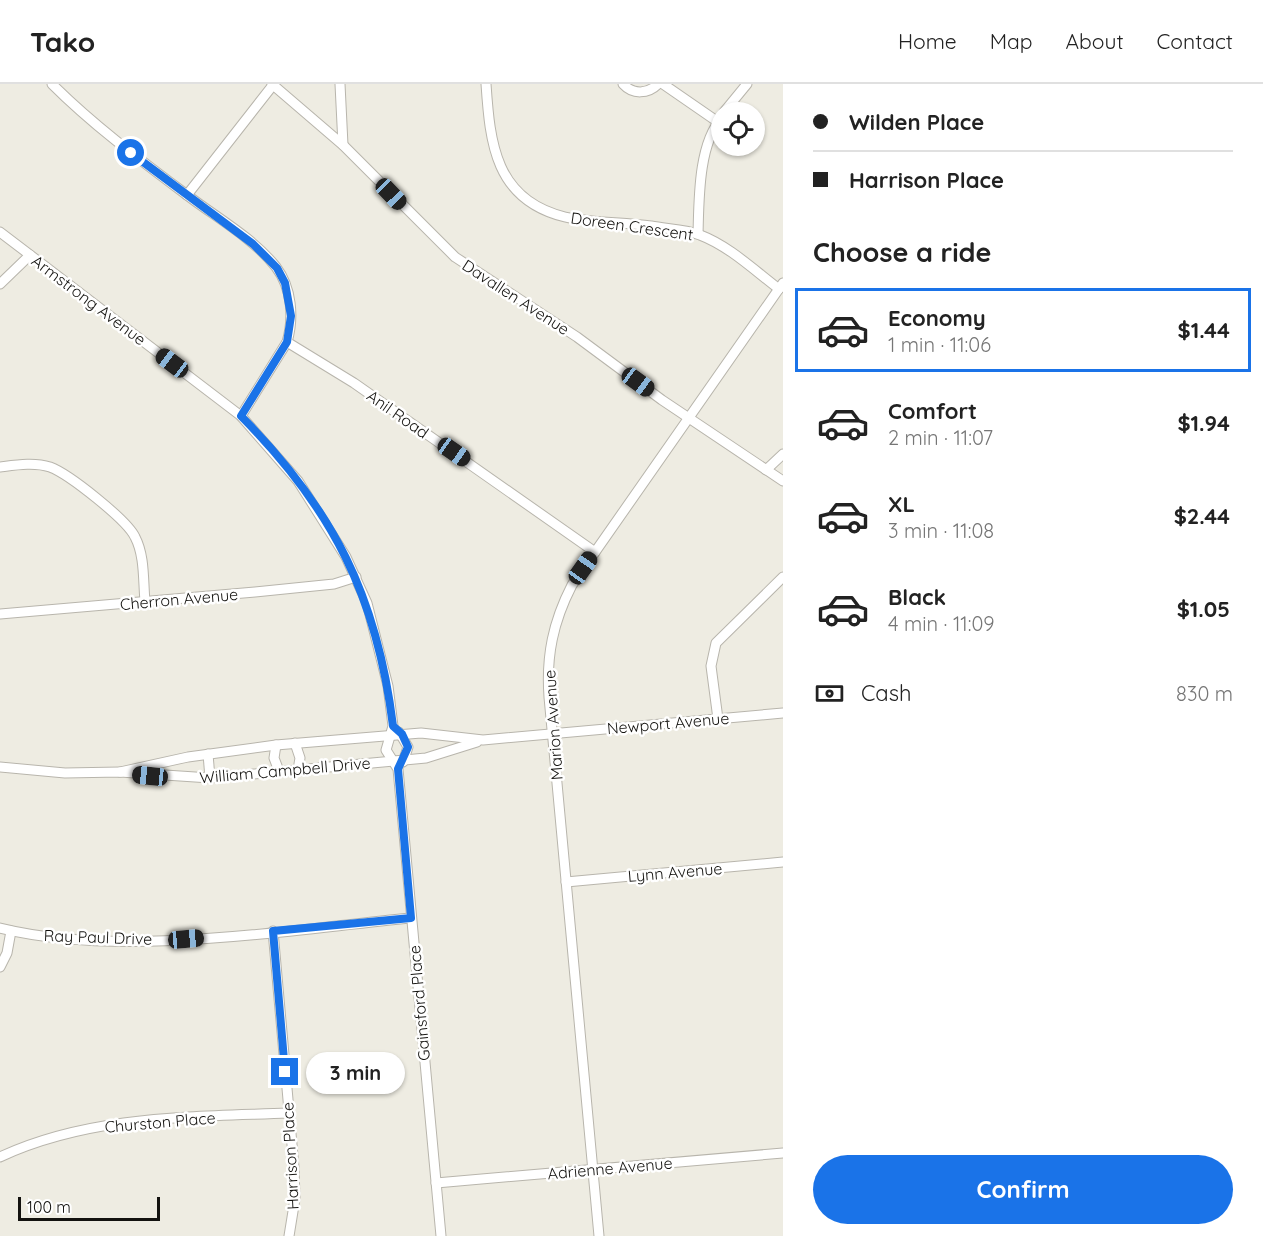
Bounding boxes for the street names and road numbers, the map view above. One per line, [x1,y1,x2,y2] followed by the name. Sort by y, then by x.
[569,207,695,245] street label: Doreen Crescent
[28,251,150,349] street label: Armstrong Avenue
[459,255,573,339] street label: Davallen Avenue
[363,386,433,442] street label: Anil Road
[119,584,239,614] street label: Cherron Avenue
[539,669,567,781] street label: Marion Avenue
[606,708,730,738] street label: Newport Avenue
[199,753,371,787] street label: William Campbell Drive
[627,858,723,886] street label: Lynn Avenue
[43,925,153,949] street label: Ray Paul Drive
[404,944,434,1062] street label: Gainsford Place
[277,1102,303,1210] street label: Harrison Place
[104,1107,216,1137] street label: Churston Place
[547,1153,673,1183] street label: Adrienne Avenue

